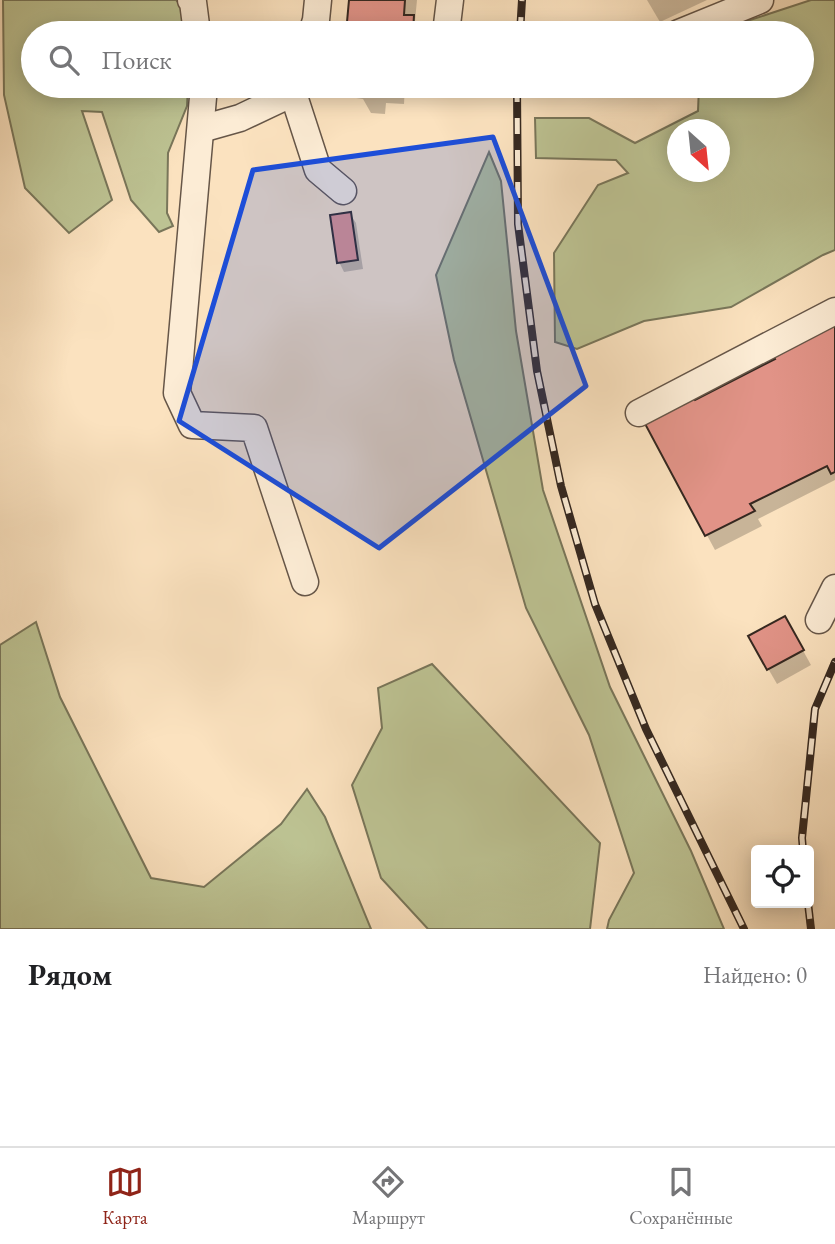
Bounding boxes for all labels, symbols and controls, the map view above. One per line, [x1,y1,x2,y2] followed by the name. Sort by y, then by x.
[21,21,814,98] search box
[45,41,83,79] icon: search
[101,43,172,77] text: Поиск
[667,119,730,182] north arrow
[751,845,814,908] map controls
[751,845,814,908] button: locate
[28,955,112,994] text: Рядом
[703,960,807,990] text: Найдено: 0
[102,1163,148,1230] tab: Карта
[352,1163,425,1230] tab: Маршрут
[629,1163,733,1230] tab: Сохранённые

